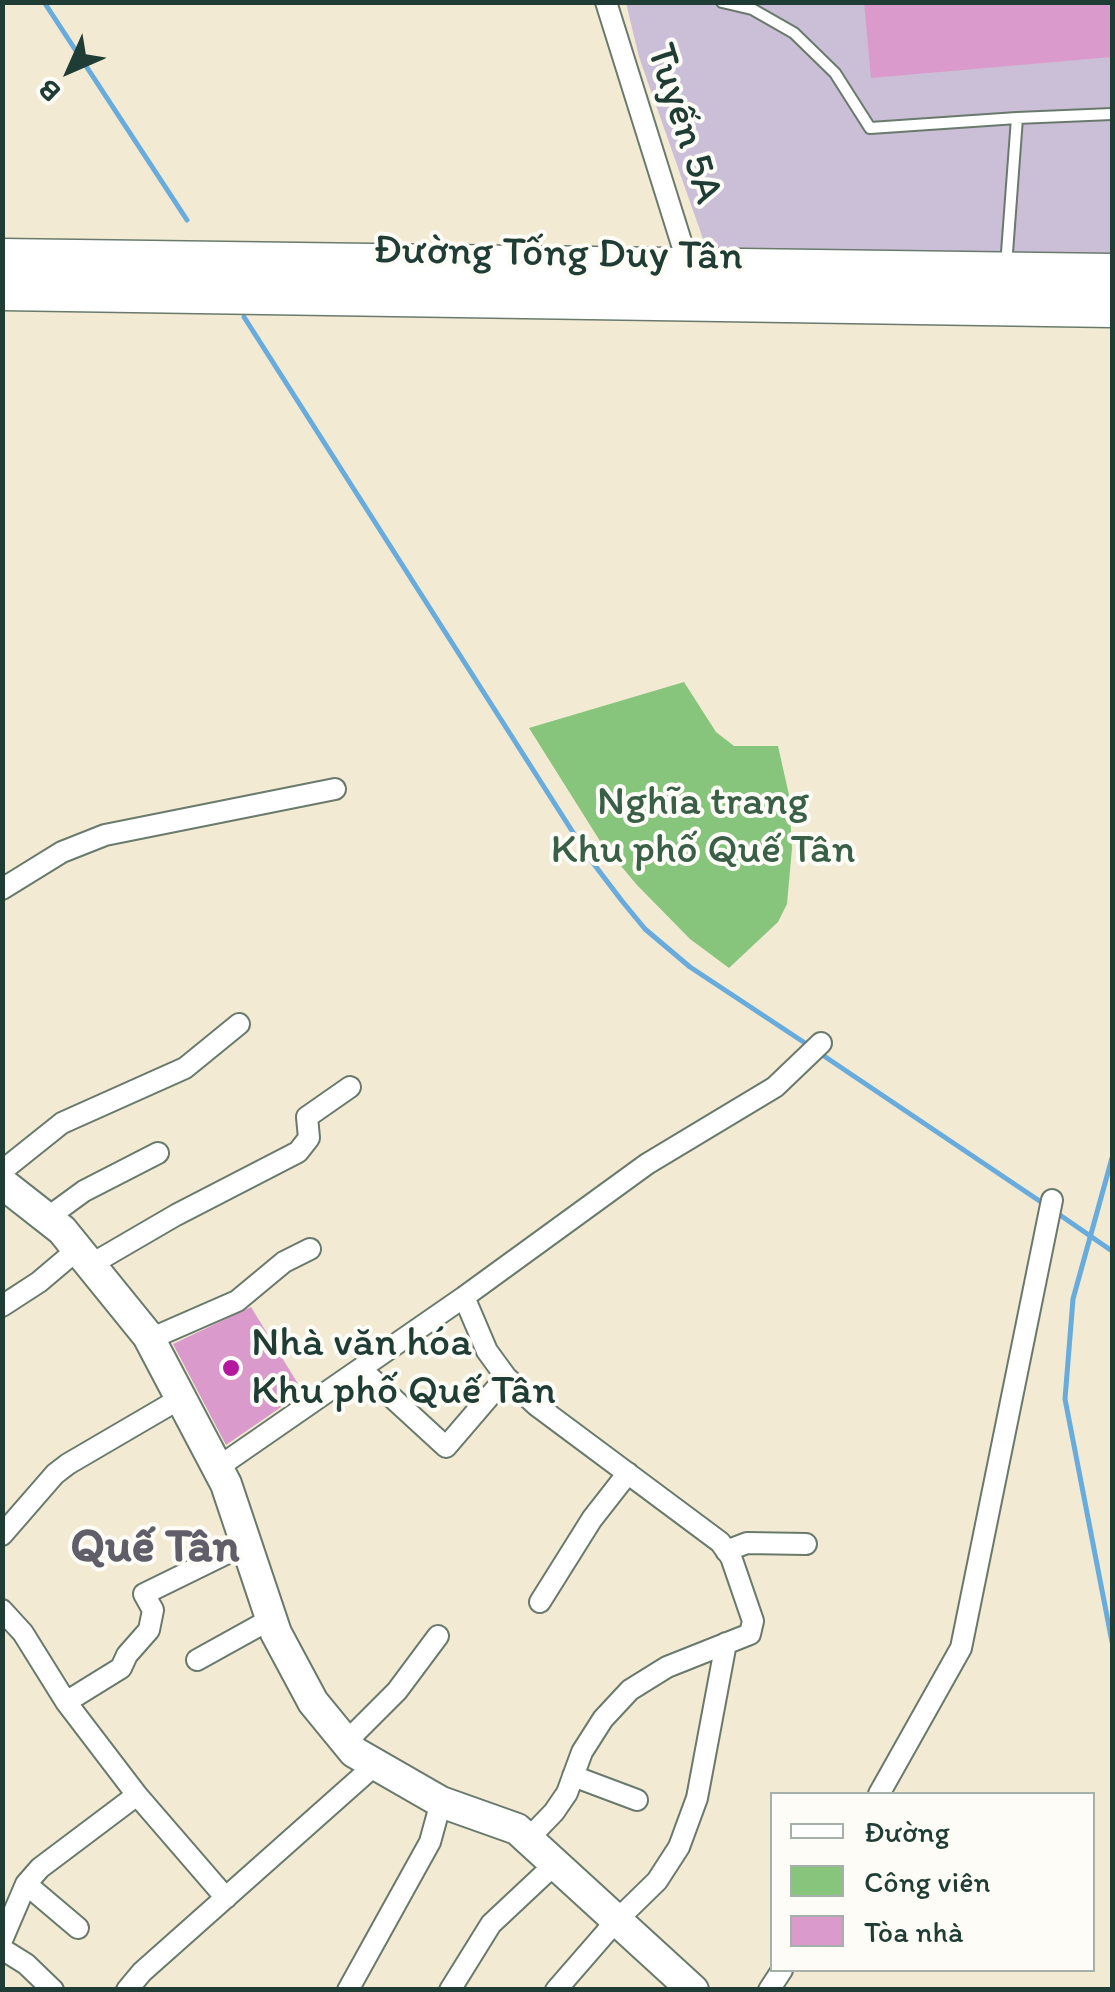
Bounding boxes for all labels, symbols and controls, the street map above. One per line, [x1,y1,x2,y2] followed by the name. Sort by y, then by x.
[20,20,120,120] north arrow
[633,38,733,210] street label: Tuyến 5A
[30,73,67,110] text: B
[373,227,743,283] street label: Đường Tống Duy Tân
[551,778,855,876] park label: Nghĩa trang Khu phố Quế Tân
[251,1319,556,1418] place label: Nhà văn hóa Khu phố Quế Tân
[220,1357,242,1379] marker: Nhà văn hóa Khu phố Quế Tân
[70,1520,240,1578] district label: Quế Tân
[770,1792,1095,1972] legend
[864,1813,950,1850] text: Đường
[864,1863,990,1900] text: Công viên
[864,1913,964,1950] text: Tòa nhà

